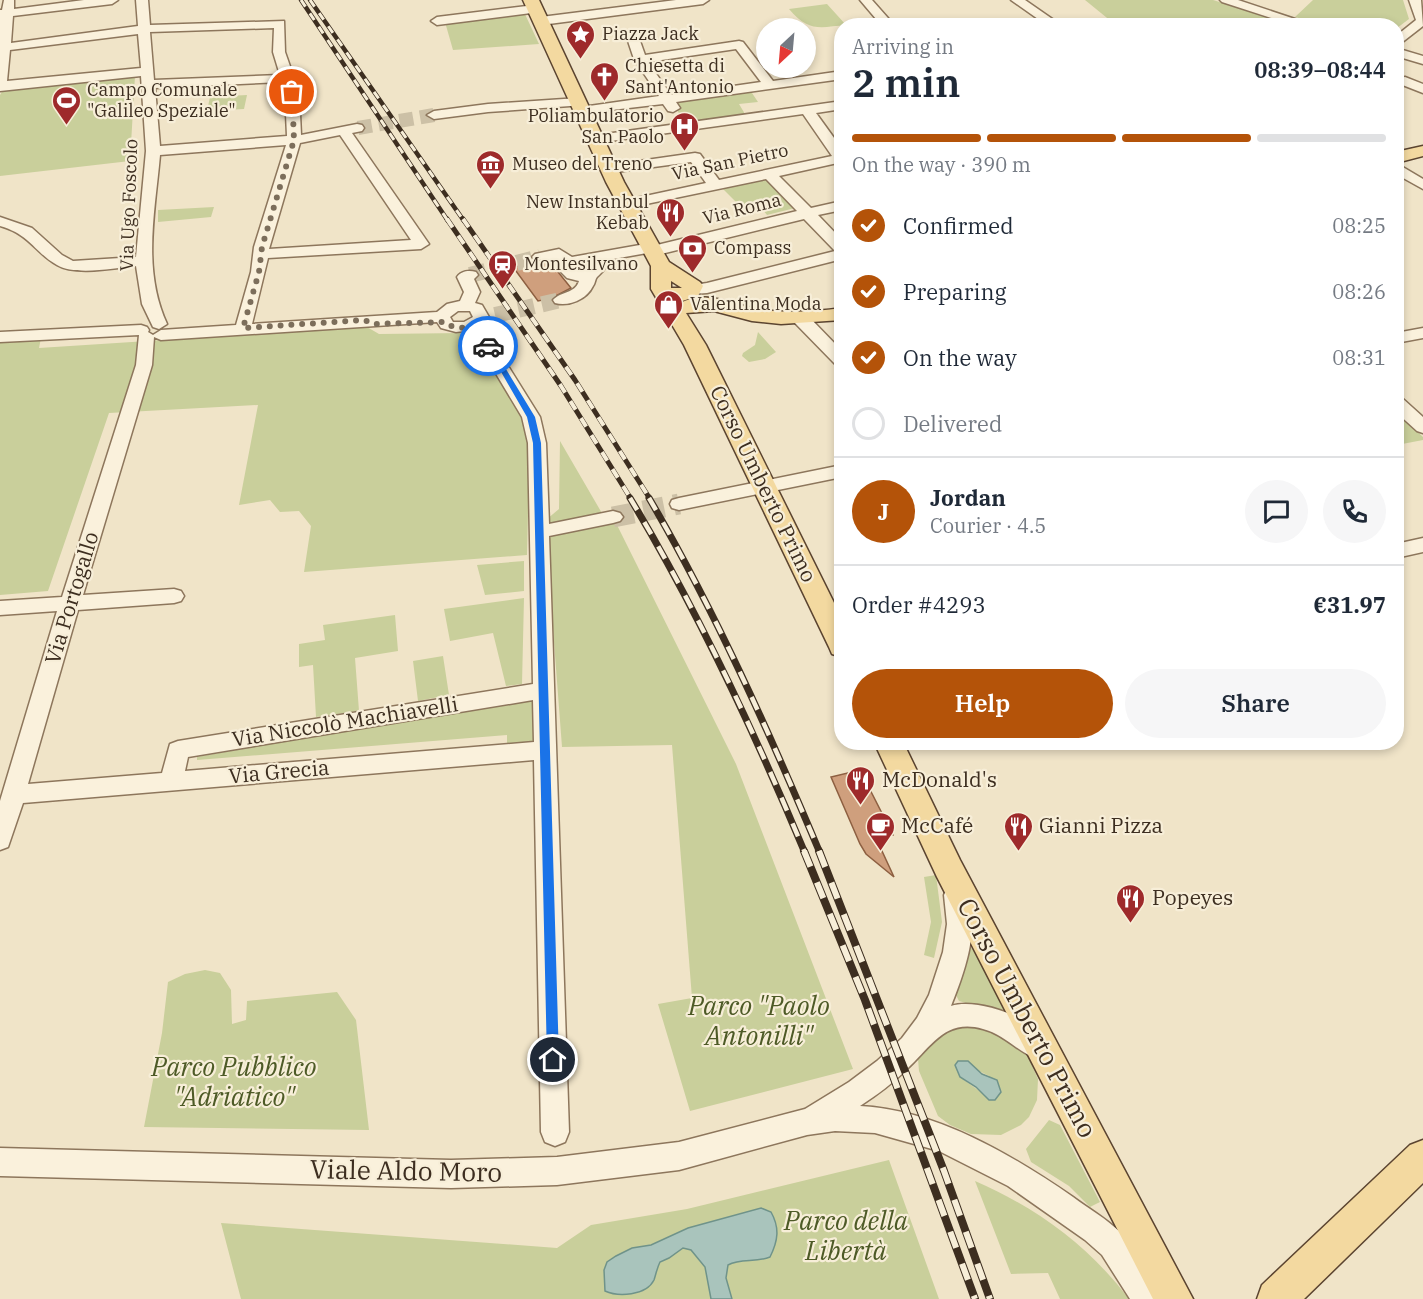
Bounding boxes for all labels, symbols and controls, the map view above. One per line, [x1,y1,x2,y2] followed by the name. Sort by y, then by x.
[565,18,597,60] place icon: Piazza Jack
[756,18,816,78] north arrow
[756,18,816,78] map controls
[602,22,699,45] place label: Piazza Jack
[852,33,954,60] text: Arriving in
[625,54,734,98] place label: Chiesetta di Sant'Antonio
[1254,55,1386,84] text: 08:39–08:44
[852,57,960,108] text: 2 min
[588,60,620,102] church icon: Chiesetta di Sant'Antonio
[266,66,317,117] pin
[275,75,308,108] icon: bag
[87,78,237,122] place label: Campo Comunale "Galileo Speziale"
[50,84,82,126] sports icon: Campo Comunale "Galileo Speziale"
[528,104,664,148] place label: Poliambulatorio San Paolo
[669,110,701,152] hospital icon: Poliambulatorio San Paolo
[115,138,142,272] street label: Via Ugo Foscolo
[670,138,790,185] street label: Via San Pietro
[475,148,507,190] museum icon: Museo del Treno
[852,151,1031,178] text: On the way · 390 m
[512,152,653,175] place label: Museo del Treno
[700,188,784,229] street label: Via Roma
[526,190,649,234] place label: New Instanbul Kebab
[654,196,686,238] restaurant icon: New Instanbul Kebab
[852,209,885,242] icon: check
[903,211,1014,240] text: Confirmed
[1332,212,1386,239] text: 08:25
[677,232,709,274] bank icon: Compass
[714,236,791,259] place label: Compass
[487,248,519,290] station icon: Montesilvano
[524,252,638,275] place label: Montesilvano
[852,275,885,308] icon: check
[903,277,1007,306] text: Preparing
[1332,278,1386,305] text: 08:26
[653,288,685,330] shop icon: Valentina Moda
[690,292,822,315] place label: Valentina Moda
[458,316,518,376] courier
[472,330,505,363] icon: car
[852,341,885,374] icon: check
[903,343,1017,372] text: On the way
[1332,344,1386,371] text: 08:31
[704,381,824,586] street label: Corso Umberto Primo
[903,409,1002,438] text: Delivered
[1245,480,1308,543] button: chat
[1323,480,1386,543] button: phone
[930,483,1006,512] text: Jordan
[878,497,889,526] text: J
[930,512,1046,539] text: Courier · 4.5
[38,528,104,667] street label: Via Portogallo
[852,590,986,619] text: Order #4293
[1313,590,1386,619] text: €31.97
[852,669,1113,738] button: Help
[1125,669,1386,738] button: Share
[230,689,460,753] street label: Via Niccolò Machiavelli
[227,753,330,789] street label: Via Grecia
[845,764,877,806] restaurant icon: McDonald's
[882,765,997,793] place label: McDonald's
[864,810,896,852] cafe icon: McCafé
[1002,810,1034,852] restaurant icon: Gianni Pizza
[901,811,973,839] place label: McCafé
[1039,811,1163,839] place label: Gianni Pizza
[1115,882,1147,924] restaurant icon: Popeyes
[1152,883,1233,911] place label: Popeyes
[950,892,1105,1143] street label: Corso Umberto Primo
[687,988,830,1052] park label: Parco "Paolo Antonilli"
[527,1034,578,1085] pin
[536,1043,569,1076] icon: home
[150,1049,317,1113] park label: Parco Pubblico "Adriatico"
[310,1151,502,1189] street label: Viale Aldo Moro
[783,1203,908,1267] park label: Parco della Libertà

